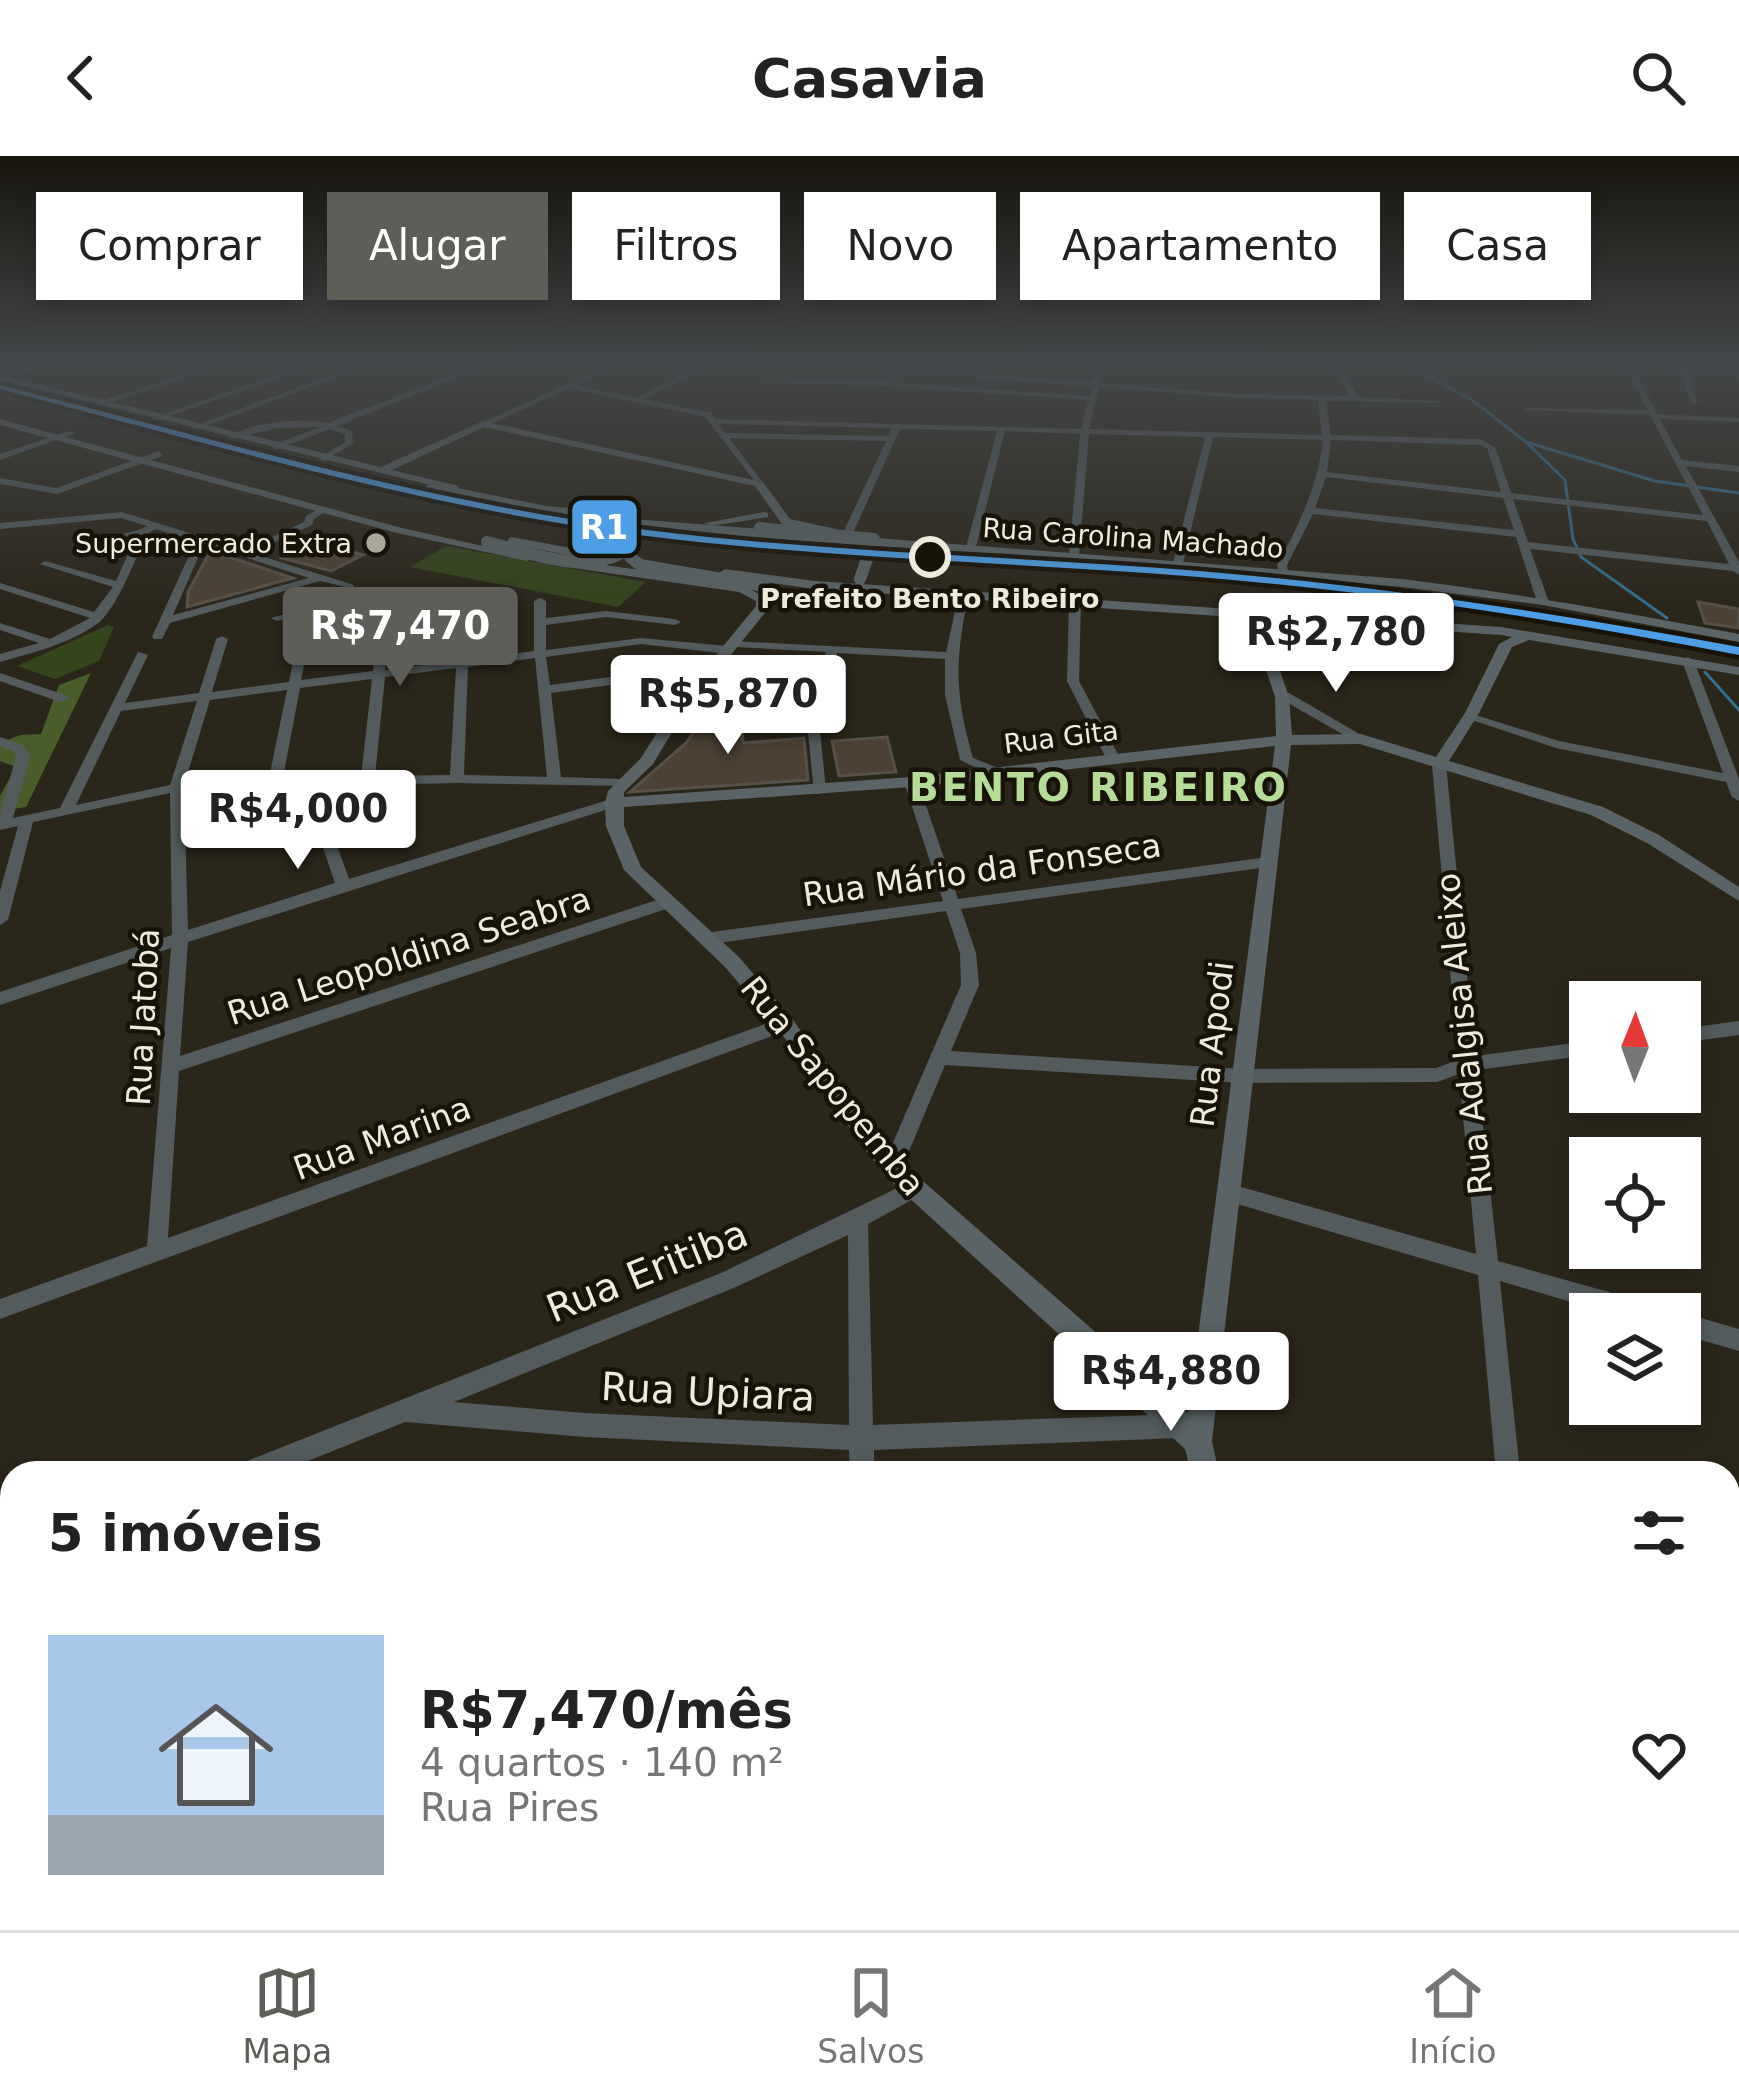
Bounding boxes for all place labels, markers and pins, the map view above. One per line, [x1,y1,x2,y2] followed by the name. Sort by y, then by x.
[75,528,352,559] place label: Supermercado Extra
[363,530,389,556] marker: Supermercado Extra
[911,538,949,576] marker: Prefeito Bento Ribeiro
[760,583,1100,614] place label: Prefeito Bento Ribeiro
[289,587,511,689] pin: R$7,470
[1225,593,1447,695] pin: R$2,780
[617,655,839,757] pin: R$5,870
[187,770,409,872] pin: R$4,000
[1060,1332,1282,1434] pin: R$4,880

